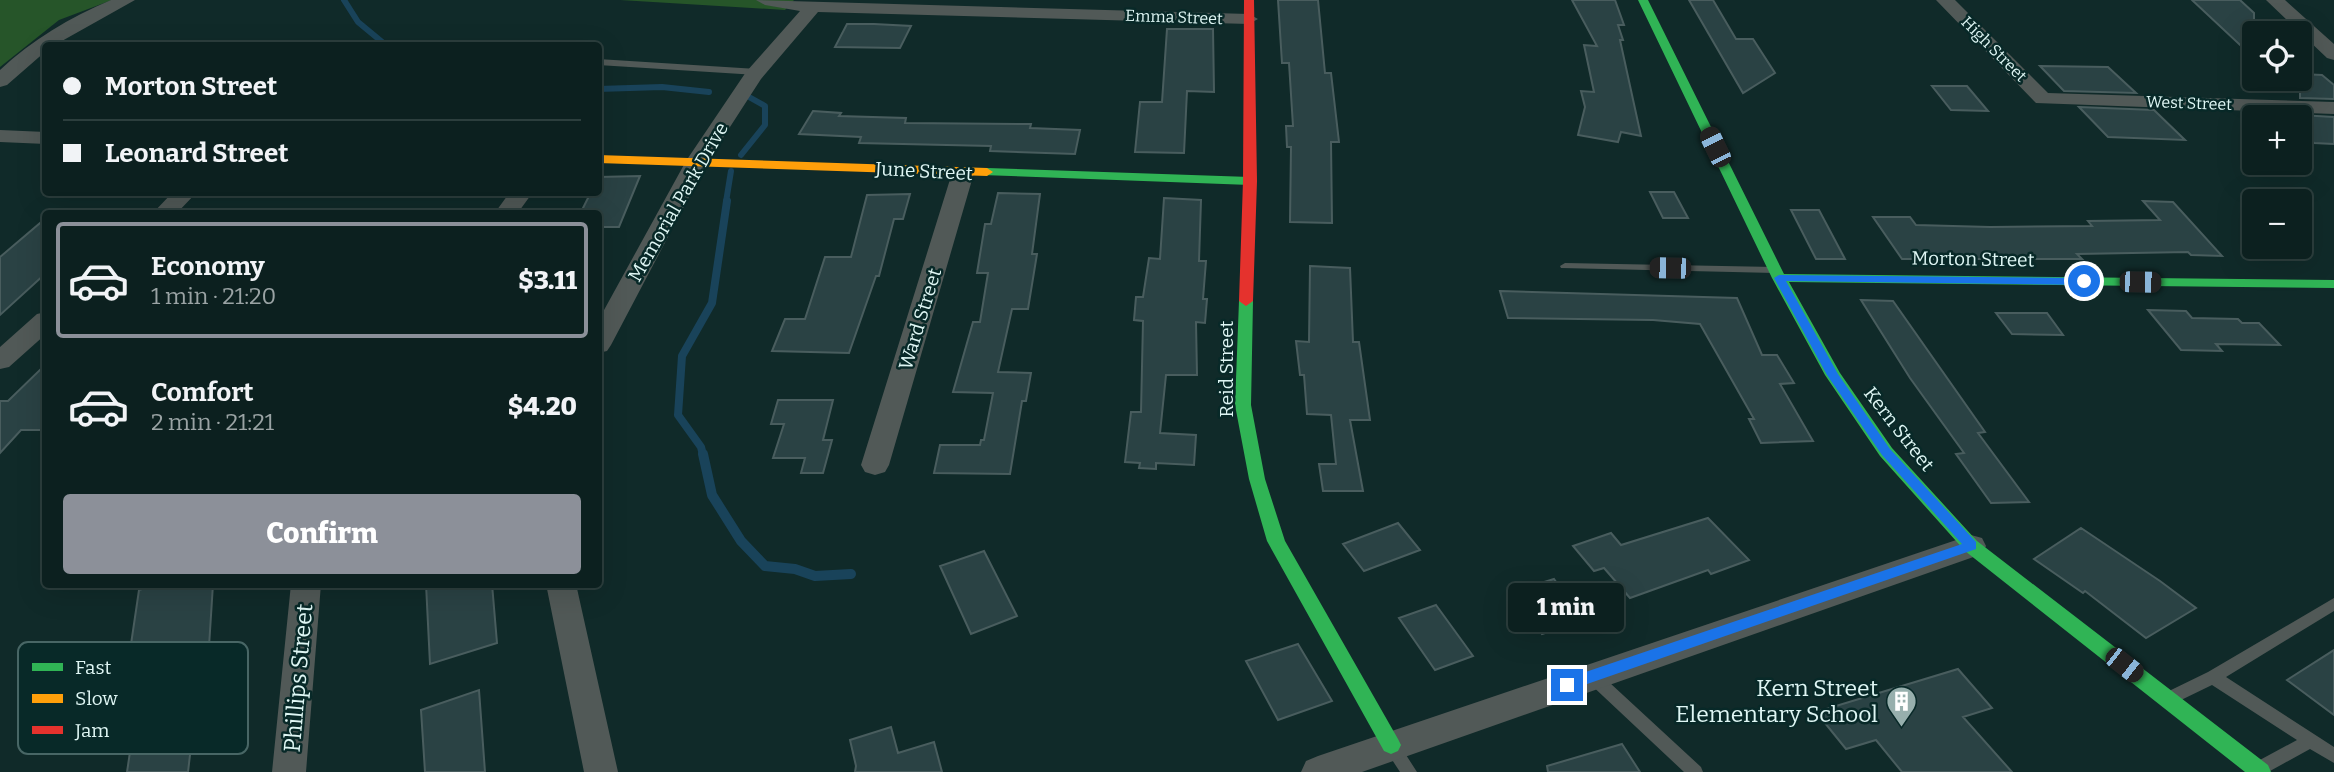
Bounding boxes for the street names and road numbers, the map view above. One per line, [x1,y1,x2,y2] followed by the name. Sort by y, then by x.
[1125,6,1223,28] street label: Emma Street
[1957,12,2031,86] street label: High Street
[2146,92,2232,114] street label: West Street
[623,118,733,286] street label: Memorial Park Drive
[874,157,973,185] street label: June Street
[1911,246,2035,272] street label: Morton Street
[894,265,946,373] street label: Ward Street
[1215,320,1238,417] street label: Reid Street
[1859,382,1939,476] street label: Kern Street
[278,603,318,753] street label: Phillips Street

